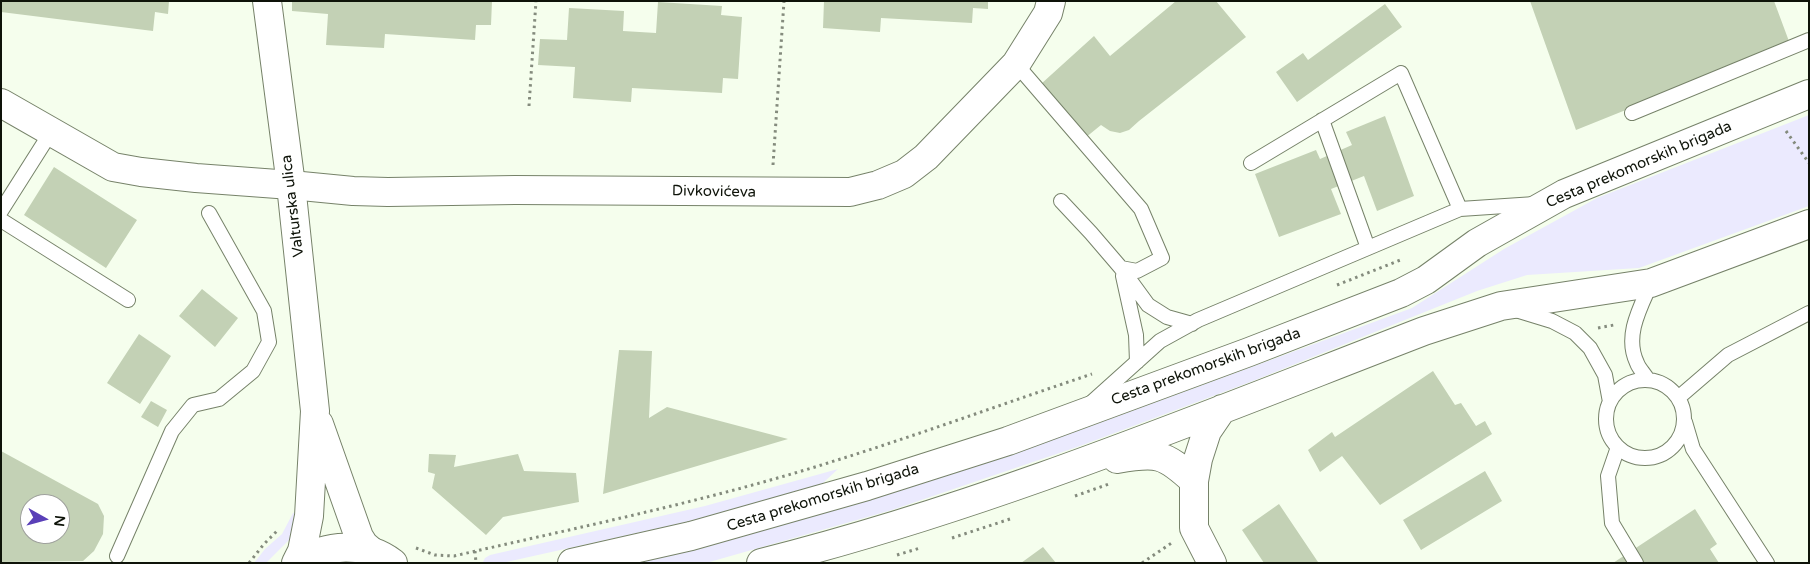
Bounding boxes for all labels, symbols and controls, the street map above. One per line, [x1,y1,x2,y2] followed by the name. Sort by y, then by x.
[1543,118,1735,212] street label: Cesta prekomorskih brigada
[278,154,308,258] street label: Valturska ulica
[672,182,756,202] street label: Divkovićeva
[1109,324,1303,410] street label: Cesta prekomorskih brigada
[725,460,921,536] street label: Cesta prekomorskih brigada
[20,494,70,544] north arrow
[50,514,69,527] text: N

